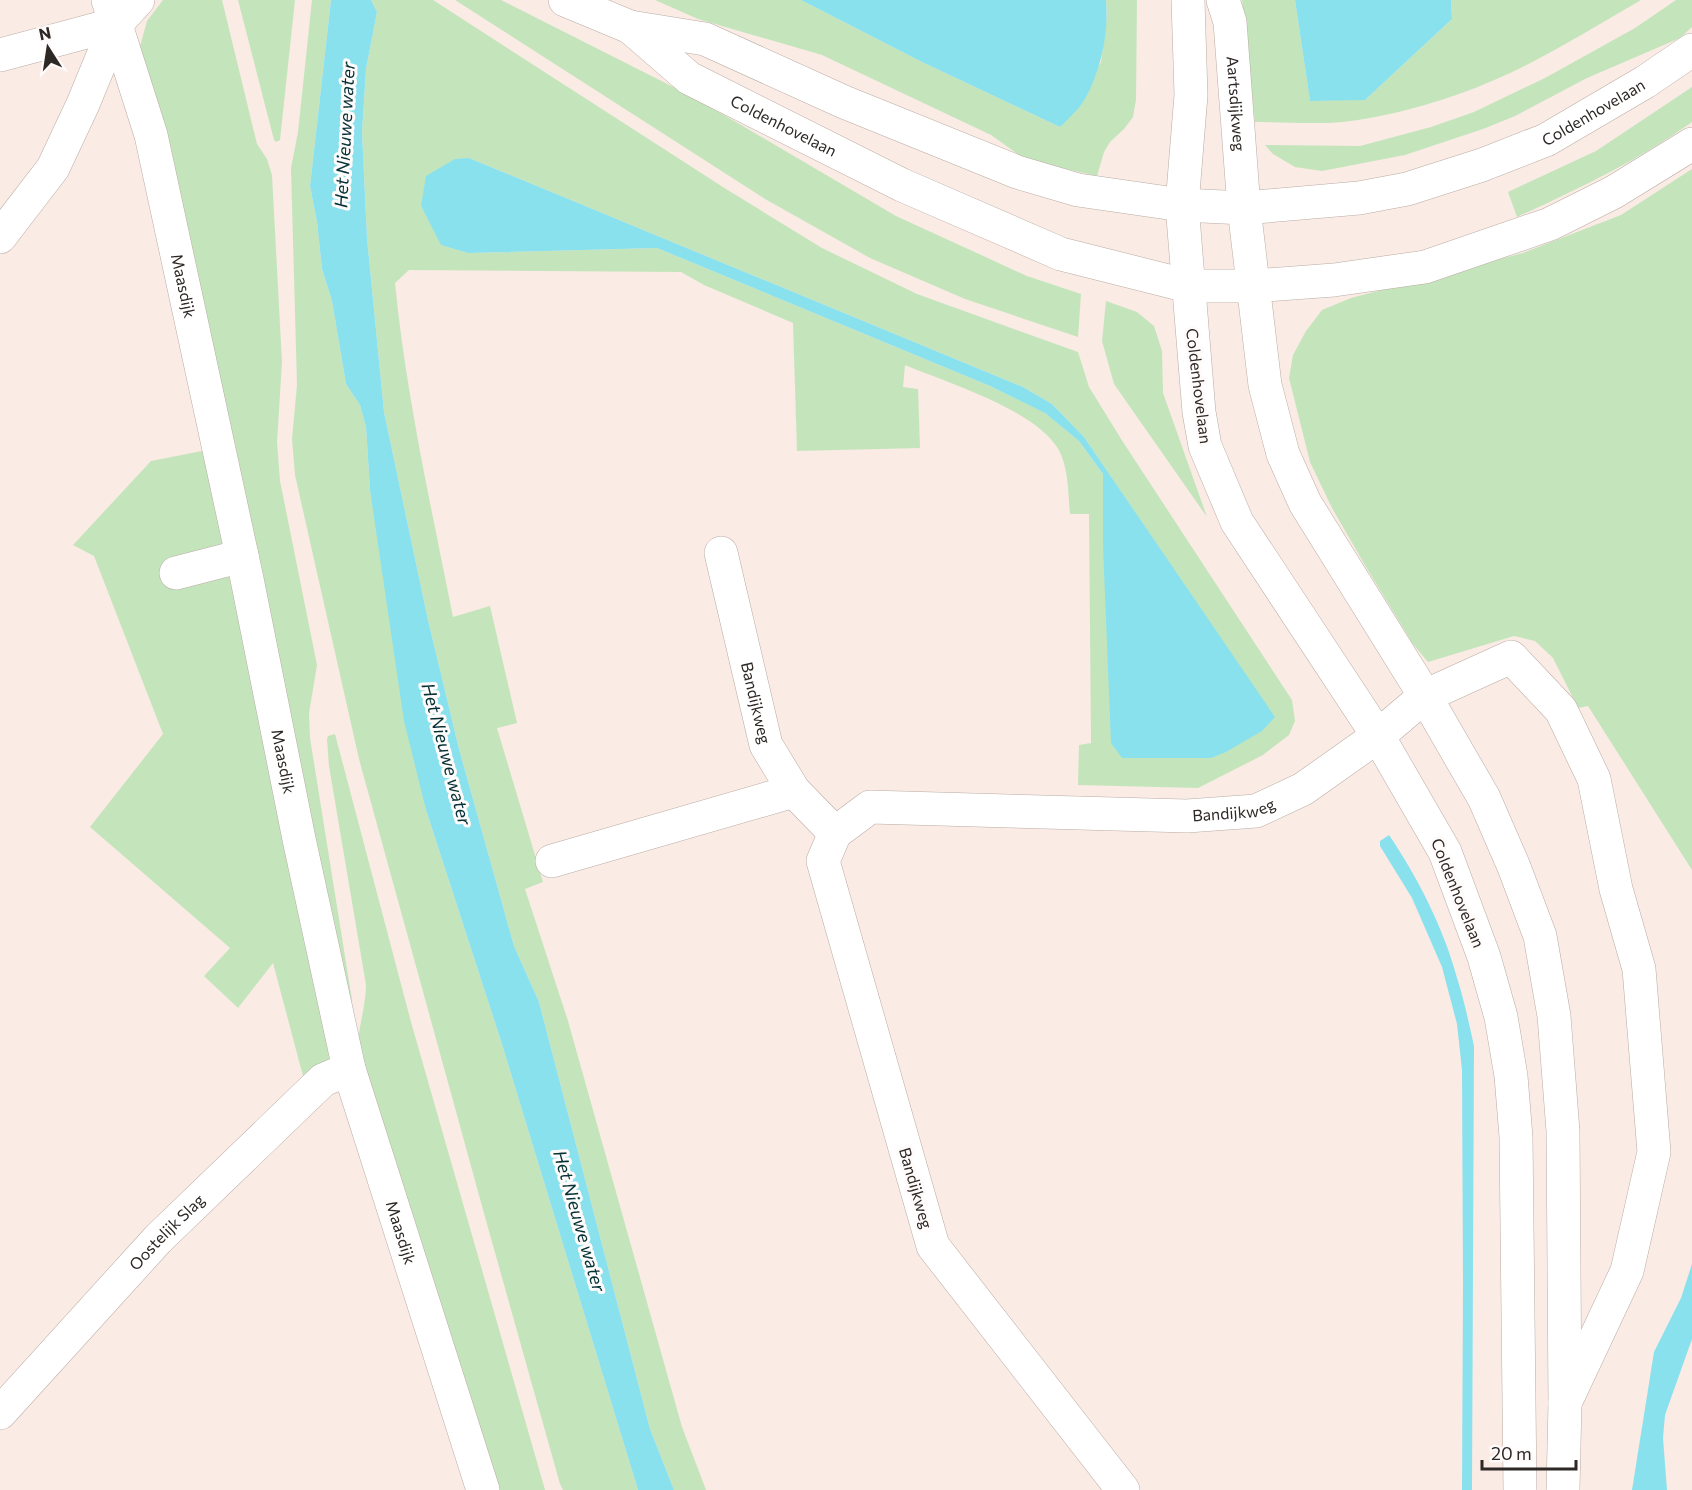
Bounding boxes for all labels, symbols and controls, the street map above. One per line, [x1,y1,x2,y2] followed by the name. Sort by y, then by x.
[18,18,78,78] north arrow
[37,22,53,43] text: N
[1224,55,1250,152] street label: Aartsdijkweg
[329,61,359,209] water label: Het Nieuwe water
[1538,74,1648,149] street label: Coldenhovelaan
[728,91,840,160] street label: Coldenhovelaan
[168,252,200,320] street label: Maasdijk
[1183,327,1216,445] street label: Coldenhovelaan
[738,660,775,746] street label: Bandijkweg
[417,680,477,828] water label: Het Nieuwe water
[268,727,300,796] street label: Maasdijk
[1192,793,1278,825] street label: Bandijkweg
[1428,835,1489,950] street label: Coldenhovelaan
[896,1145,937,1231] street label: Bandijkweg
[549,1147,611,1295] water label: Het Nieuwe water
[125,1190,208,1274] street label: Oostelijk Slag
[383,1198,421,1267] street label: Maasdijk
[1482,1433,1576,1471] scale bar
[1491,1442,1532,1464] text: 20 m

